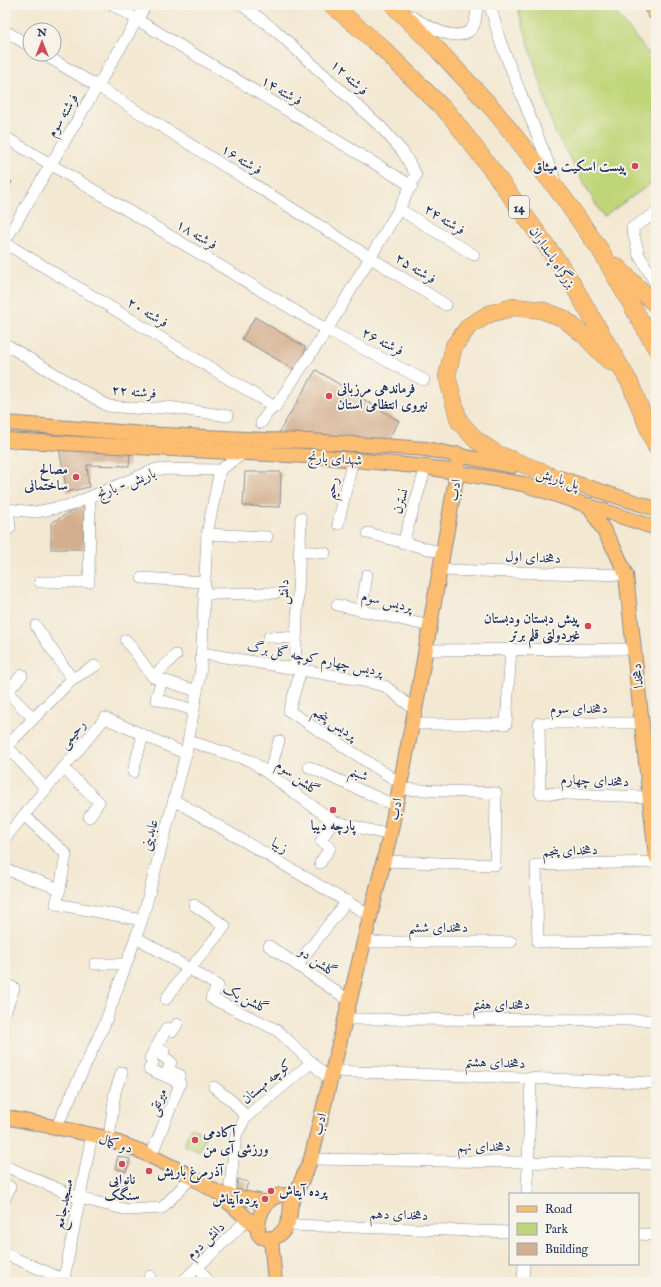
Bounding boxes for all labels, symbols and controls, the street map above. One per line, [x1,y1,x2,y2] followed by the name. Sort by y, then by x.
[22,22,62,62] north arrow
[36,26,47,40] text: N
[327,56,372,100] street label: ۱۲ فرشته
[258,72,305,110] street label: ۱۴ فرشته
[43,90,85,142] street label: فرشته سوم
[218,140,265,179] street label: ۱۶ فرشته
[533,158,627,176] place label: پیست اسکیت میثاق
[630,161,640,171] marker: پیست اسکیت میثاق
[509,196,529,218] road number: 14
[421,200,468,239] street label: فرشته ۲۴
[173,216,220,254] street label: ۱۸ فرشته
[524,222,581,293] street label: بزرگراه پاسداران
[392,249,439,288] street label: ۲۵ فرشته
[124,294,171,332] street label: ۲۰ فرشته
[358,324,407,360] street label: ۲۶ فرشته
[336,380,428,414] place label: فرماندهی مرزبانی نیروی انتظامی استان
[111,381,157,403] street label: ۲۲ فرشته
[324,391,334,401] marker: فرماندهی مرزبانی نیروی انتظامی استان
[307,448,363,473] street label: شهدای بارنج
[23,461,68,495] place label: مصالح ساختمانی
[94,464,160,506] street label: باریش - بارنج
[534,464,583,495] street label: پل باریش
[71,472,81,482] marker: مصالح ساختمانی
[321,475,347,502] street label: رحیم
[444,478,466,503] street label: ادب
[389,486,413,516] street label: نسترن
[505,548,561,568] street label: دهخدای اول
[275,579,293,605] street label: دانش
[359,587,415,620] street label: پردیس سوم
[484,610,581,649] place label: پیش دبستان ودبستان غیردولتی قلم برتر
[583,621,593,631] marker: پیش دبستان ودبستان غیردولتی قلم برتر
[245,637,385,684] street label: پردیس چهارم کوچه گل برگ
[628,663,648,689] street label: دهخدا
[550,700,608,721] street label: دهخدای سوم
[307,703,361,749] street label: پردیس پنجم
[55,716,90,753] street label: رحیمی
[270,756,323,802] street label: گلشن سوم
[345,762,371,790] street label: شبنم
[560,771,630,794] street label: دهخدای چهارم
[385,797,407,822] street label: ادب
[328,805,338,815] marker: پارچه دیبا
[137,817,163,853] street label: عابدینی
[311,817,356,836] place label: پارچه دیبا
[268,834,291,858] street label: زیبا
[542,841,598,865] street label: دهخدای پنجم
[408,919,468,941] street label: دهخدای ششم
[293,941,340,981] street label: گلشن دو
[220,980,271,1018] street label: گلشن یک
[472,996,530,1018] street label: دهخدای هفتم
[464,1053,526,1077] street label: دهخدای هشتم
[238,1055,296,1108] street label: کوچه مهستان
[144,1086,173,1119] street label: میرتقی
[309,1111,331,1137] street label: ادب
[202,1124,269,1158] place label: آکادمی ورزشی آی من
[96,1130,135,1158] street label: دو کمال
[190,1135,200,1145] marker: آکادمی ورزشی آی من
[457,1138,511,1160] street label: دهخدای نهم
[117,1159,127,1169] marker: نانوایی سنگک
[157,1163,225,1183] place label: آذرمرغ باریش
[144,1166,154,1176] marker: آذرمرغ باریش
[104,1171,140,1205] place label: نانوایی سنگک
[50,1177,82,1232] street label: مسجدجامع
[279,1183,328,1201] place label: پرده‌ آیتاش
[266,1186,276,1196] marker: پرده‌ آیتاش
[212,1191,258,1209] place label: پرده‌آیتاش
[509,1193,639,1265] legend
[260,1194,270,1204] marker: پرده‌آیتاش
[545,1202,573,1217] text: Road
[369,1205,429,1229] street label: دهخدای دهم
[182,1218,231,1266] street label: دانش دوم
[545,1222,568,1237] text: Park
[545,1242,589,1257] text: Building

